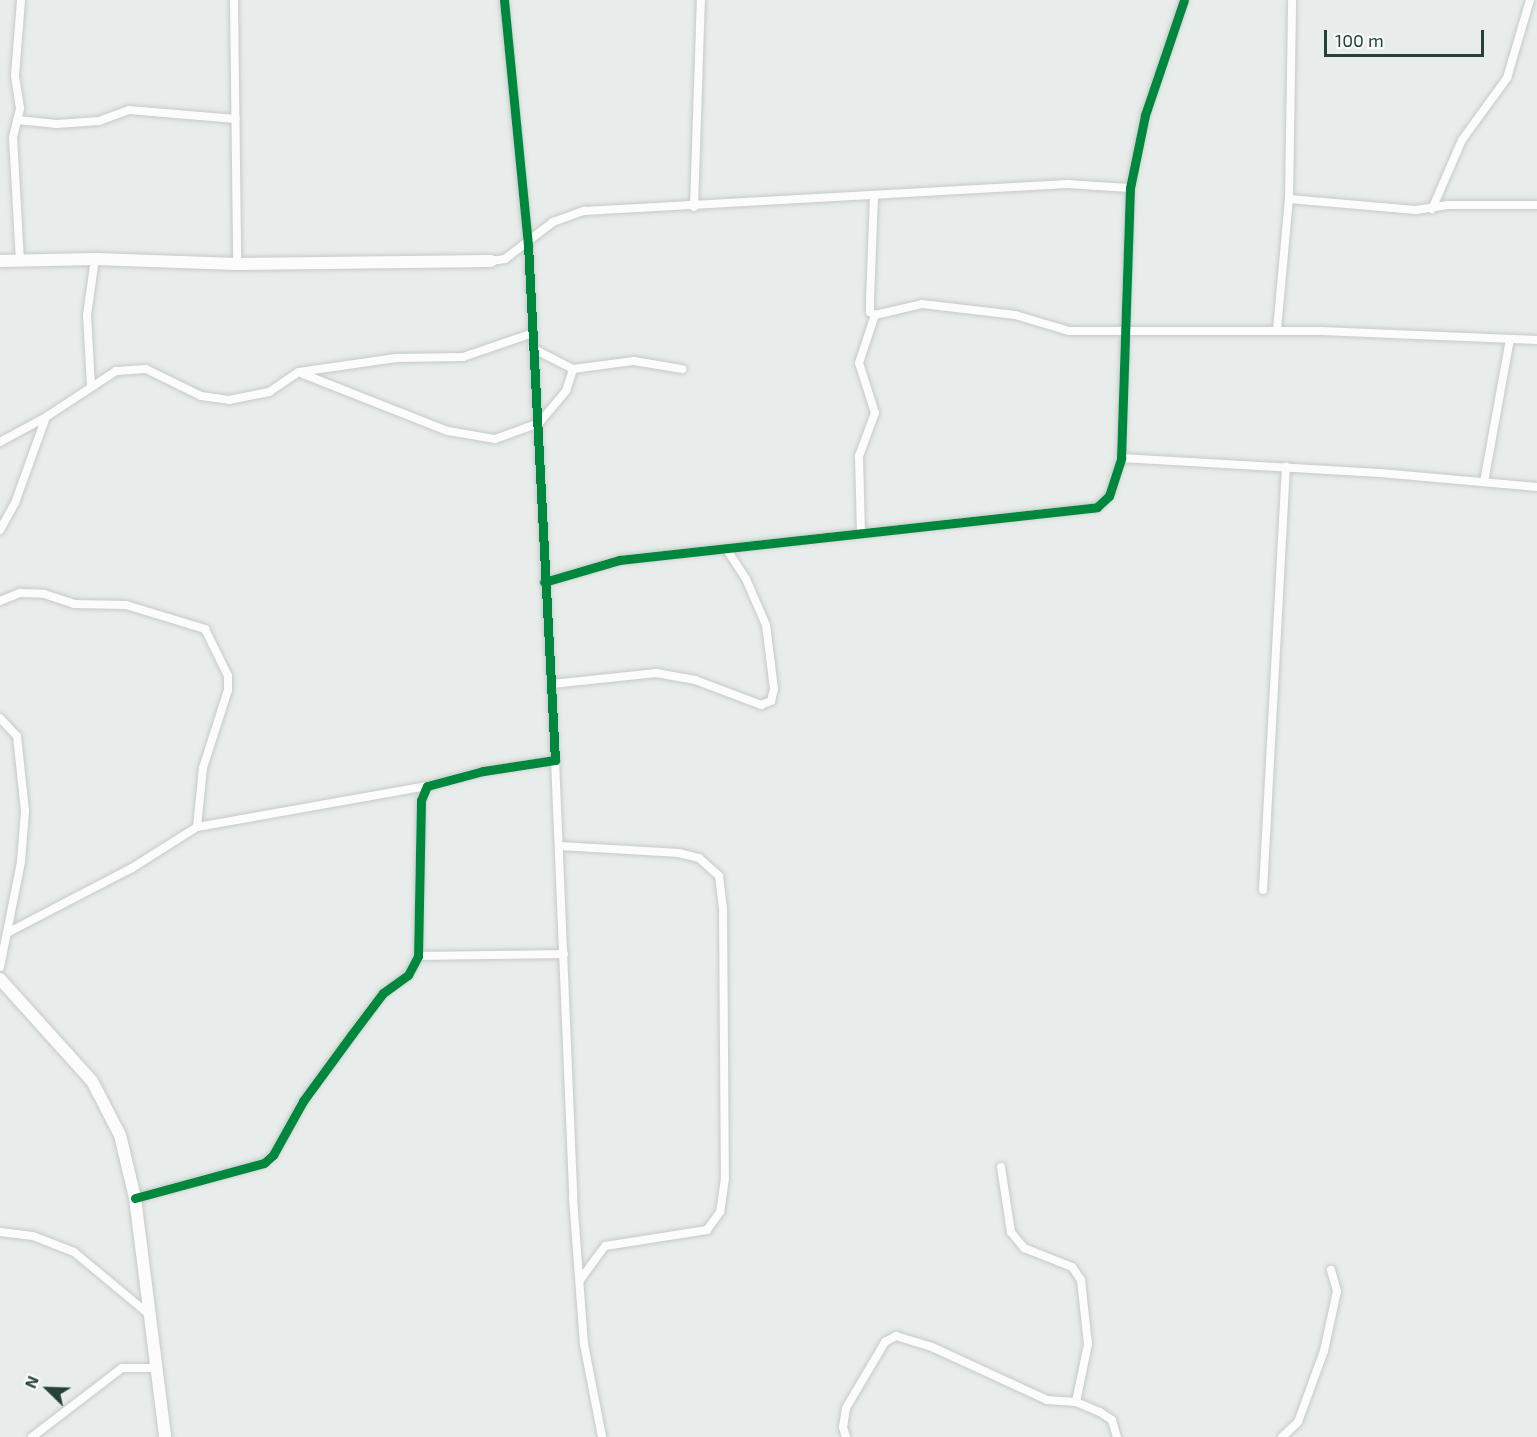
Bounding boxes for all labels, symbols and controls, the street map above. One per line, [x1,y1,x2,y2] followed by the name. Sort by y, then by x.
[1327,18,1488,56] scale bar
[1335,29,1384,51] text: 100 m
[18,1359,78,1419] north arrow
[20,1373,42,1391] text: N

